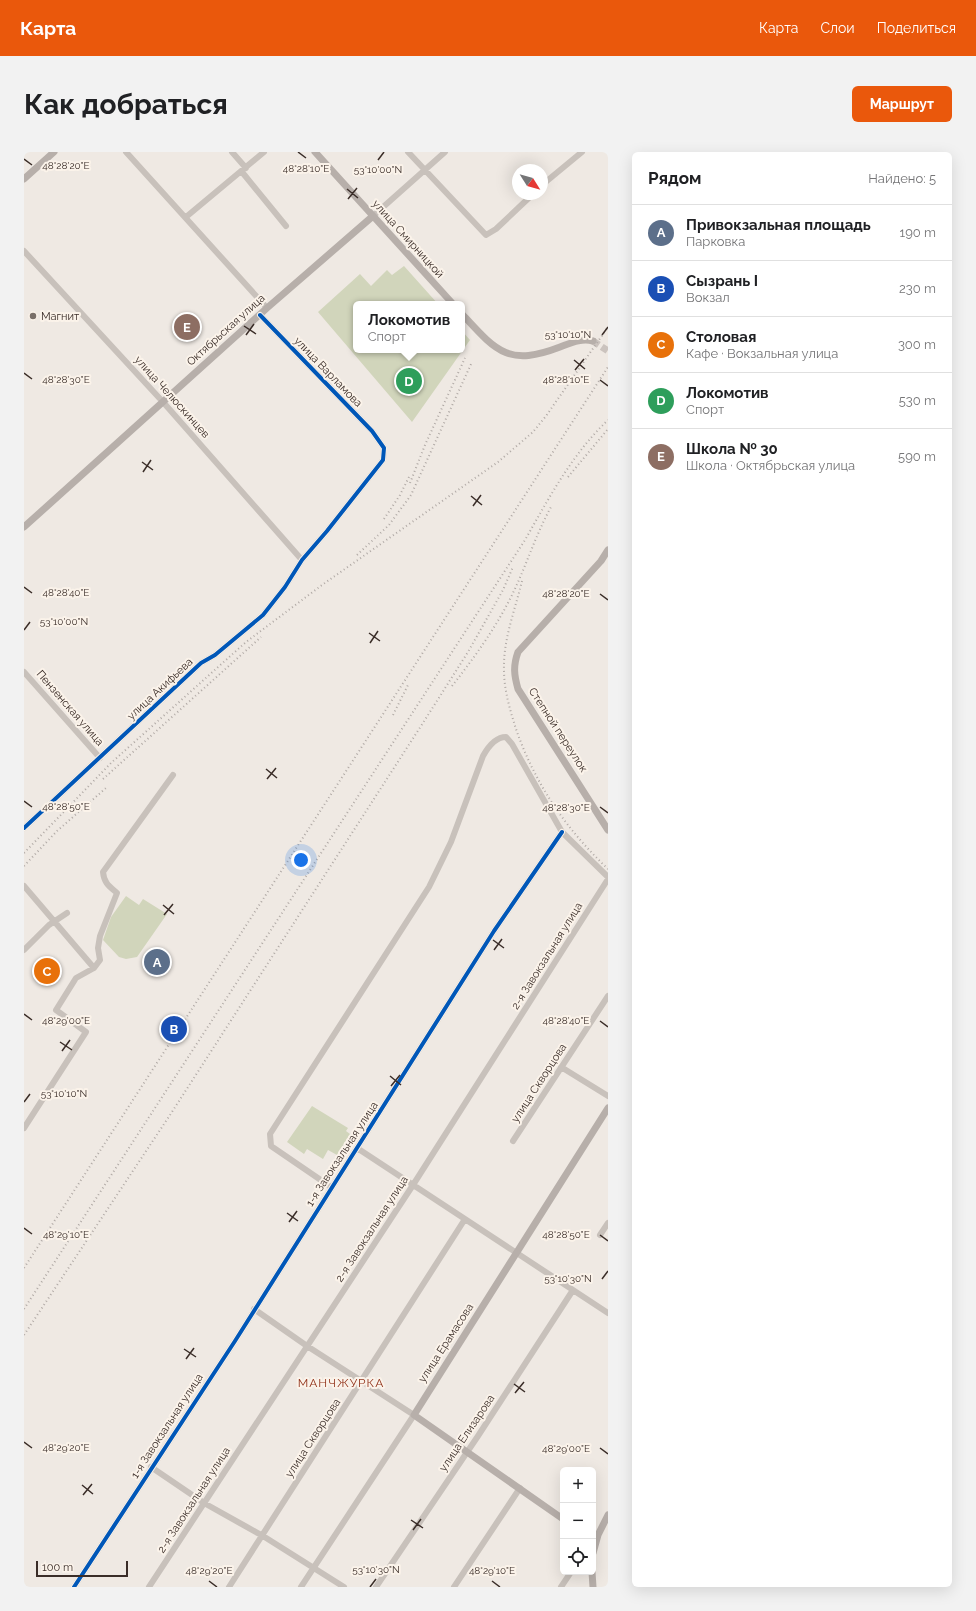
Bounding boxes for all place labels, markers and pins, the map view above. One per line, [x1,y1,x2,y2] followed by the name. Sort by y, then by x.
[41,310,80,323] place label: Магнит
[28,311,38,321] marker: Магнит
[174,312,200,342] pin: E
[396,366,422,396] pin: D
[144,947,170,977] pin: A
[34,956,60,986] pin: C
[161,1014,187,1044] pin: B

